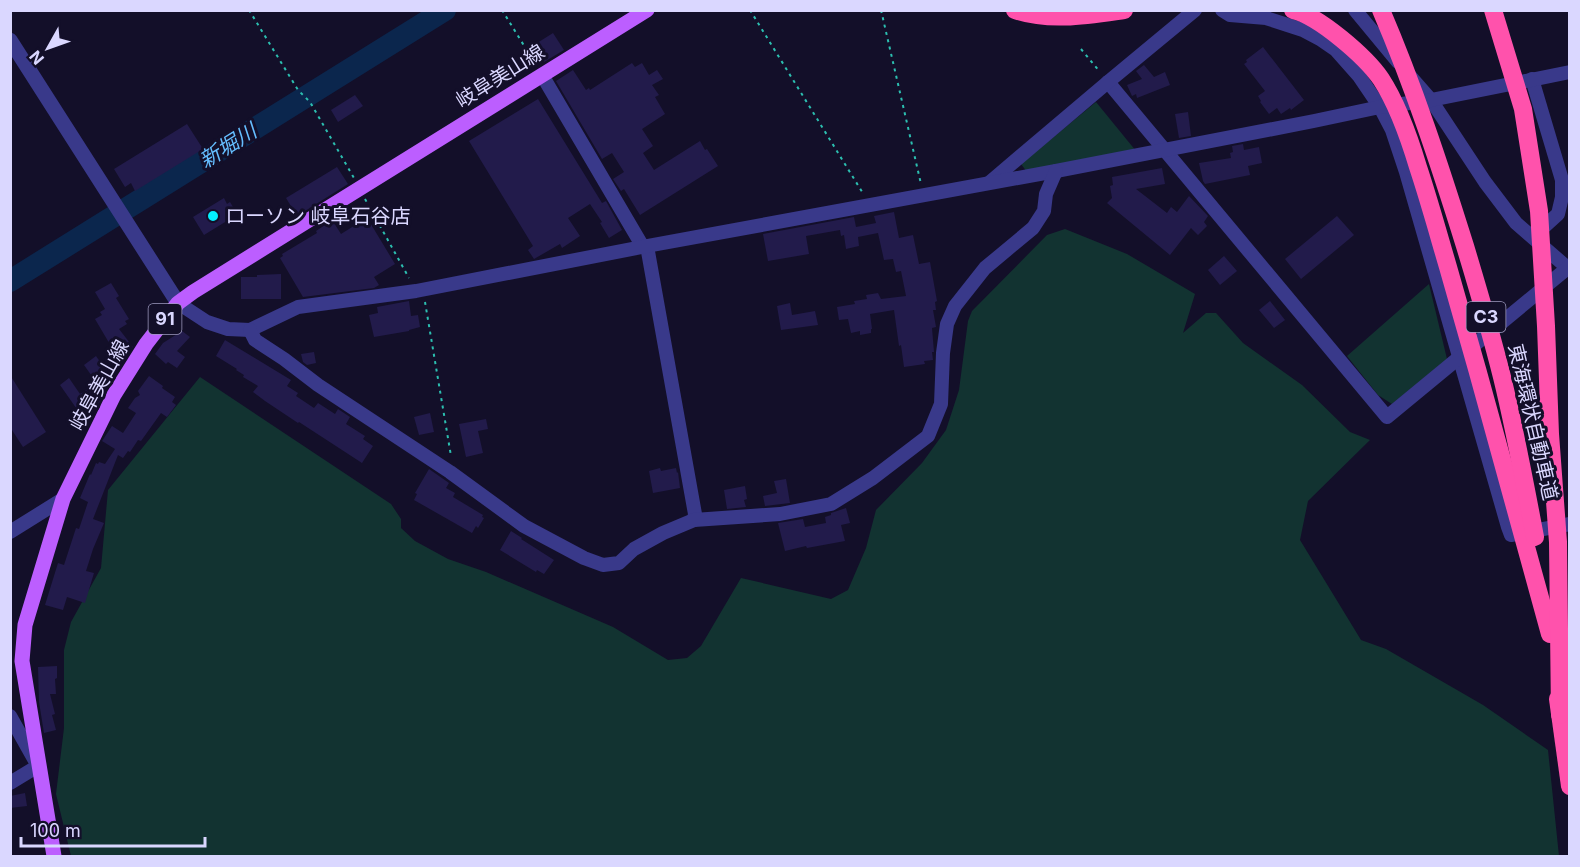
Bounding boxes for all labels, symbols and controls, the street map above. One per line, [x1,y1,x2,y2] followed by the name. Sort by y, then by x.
[18,18,78,78] north arrow
[451,39,549,113] street label: 岐阜美山線
[25,47,48,69] text: N
[194,117,263,173] water label: 新堀川
[225,204,411,228] place label: ローソン 岐阜石谷店
[206,209,220,223] marker: ローソン 岐阜石谷店
[1466,302,1506,332] road number: C3
[148,304,182,334] road number: 91
[64,335,134,435] street label: 岐阜美山線
[1503,341,1563,503] street label: 東海環状自動車道
[21,810,206,848] scale bar
[30,820,81,841] text: 100 m

